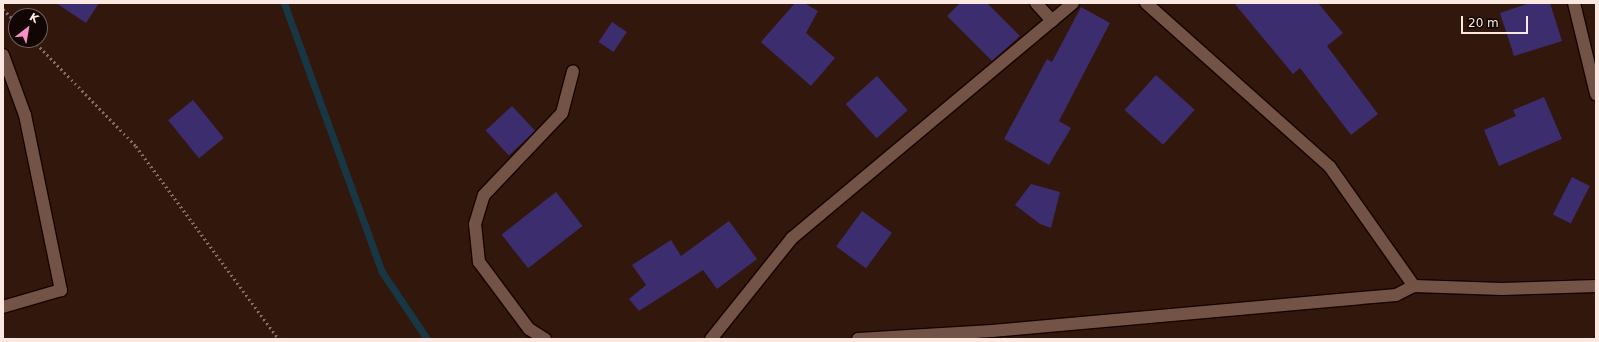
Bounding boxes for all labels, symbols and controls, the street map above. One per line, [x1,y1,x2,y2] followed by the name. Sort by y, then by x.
[8,8,48,48] north arrow
[1463,8,1530,34] scale bar
[27,10,41,26] text: K
[1468,16,1499,30] text: 20 m

